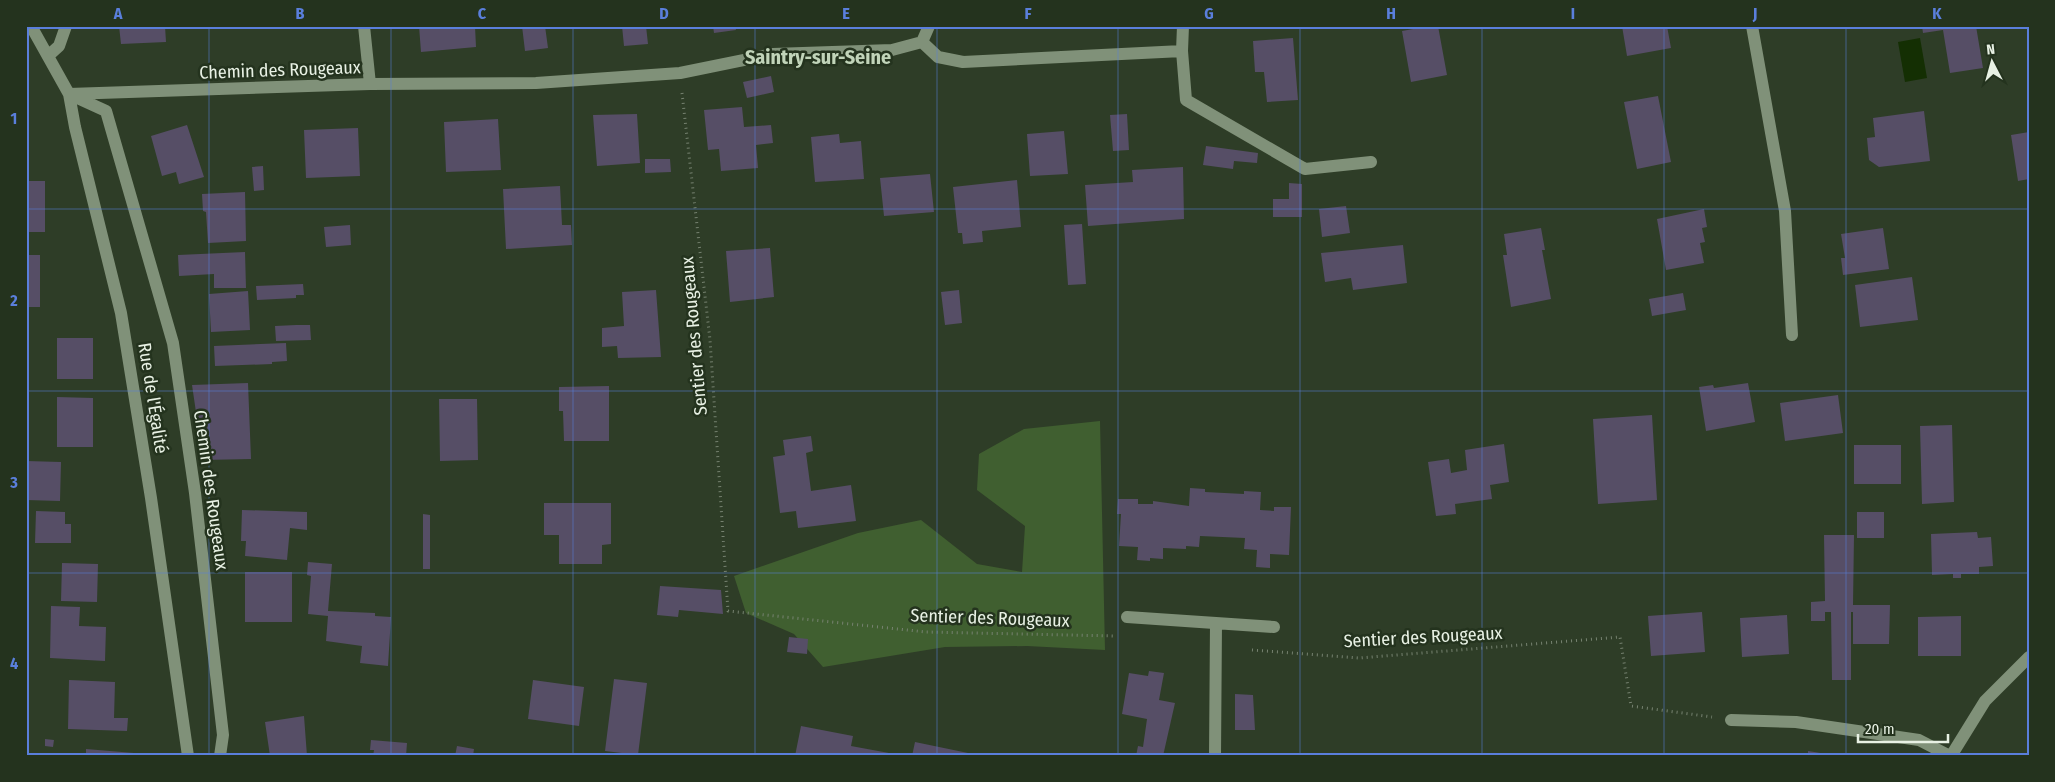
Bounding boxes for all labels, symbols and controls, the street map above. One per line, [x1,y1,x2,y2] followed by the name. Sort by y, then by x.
[113,4,123,23] text: A
[296,4,305,23] text: B
[478,4,487,23] text: C
[659,4,669,23] text: D
[842,4,850,23] text: E
[1024,4,1032,23] text: F
[1204,4,1214,23] text: G
[1386,4,1396,23] text: H
[1571,4,1575,23] text: I
[1752,4,1757,23] text: J
[1932,4,1942,23] text: K
[1968,38,2018,88] north arrow
[1986,41,1996,58] text: N
[745,45,891,69] district label: Saintry-sur-Seine
[199,56,361,84] street label: Chemin des Rougeaux
[11,109,17,128] text: 1
[676,256,712,416] street label: Sentier des Rougeaux
[9,291,18,310] text: 2
[133,341,174,455] street label: Rue de l'Égalité
[189,409,233,572] street label: Chemin des Rougeaux
[9,473,18,492] text: 3
[910,604,1070,632] street label: Sentier des Rougeaux
[1343,622,1503,652] street label: Sentier des Rougeaux
[10,654,18,673] text: 4
[1858,712,1948,744] scale bar
[1865,720,1895,738] text: 20 m

